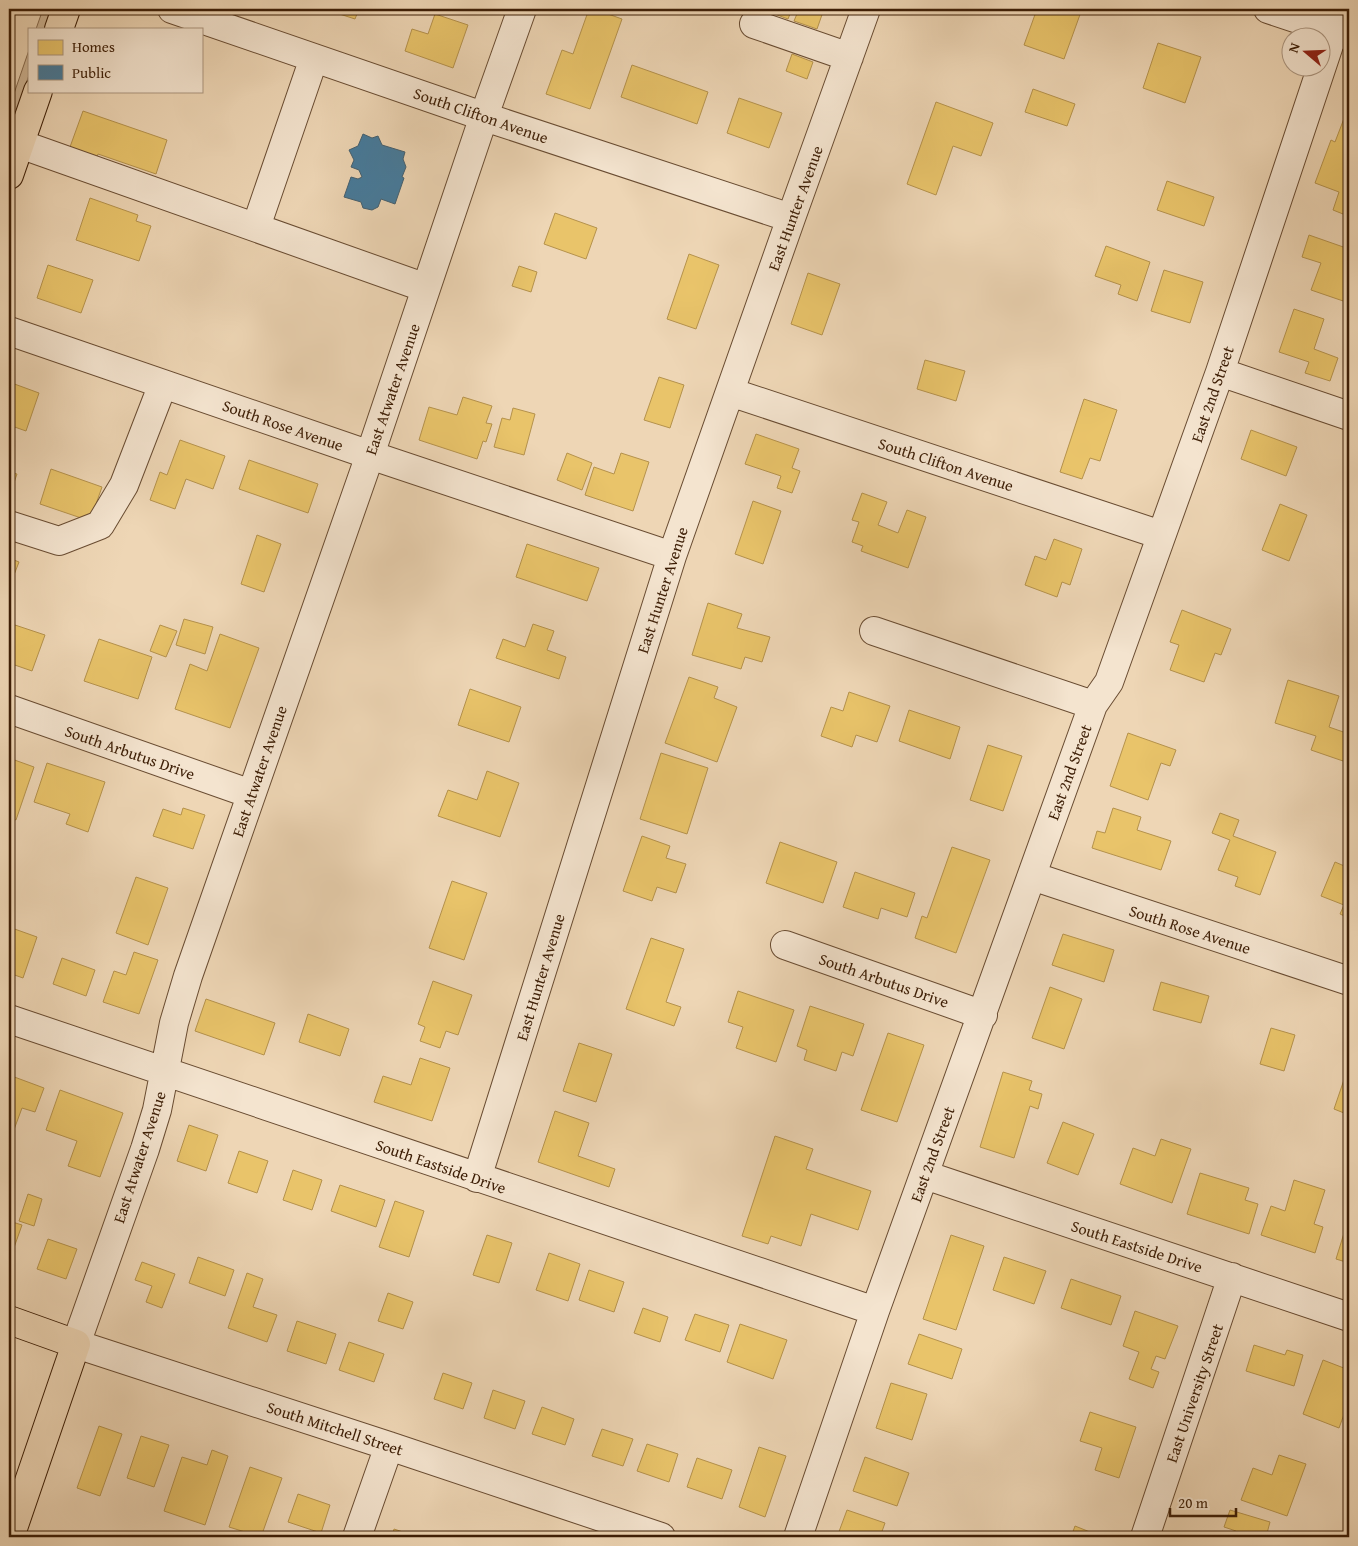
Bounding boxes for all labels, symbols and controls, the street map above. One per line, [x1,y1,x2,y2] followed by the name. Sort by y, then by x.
[28,28,202,92] legend
[1280,28,1330,78] north arrow
[72,36,115,57] text: Homes
[1283,39,1305,55] text: N
[72,62,111,83] text: Public
[410,81,552,149] street label: South Clifton Avenue
[761,142,829,274] street label: East Hunter Avenue
[358,320,426,458] street label: East Atwater Avenue
[1184,342,1240,445] street label: East 2nd Street
[219,393,347,457] street label: South Rose Avenue
[875,431,1017,497] street label: South Clifton Avenue
[630,524,694,656] street label: East Hunter Avenue
[225,702,293,840] street label: East Atwater Avenue
[62,718,198,786] street label: South Arbutus Drive
[1041,720,1098,823] street label: East 2nd Street
[1126,898,1254,960] street label: South Rose Avenue
[509,910,571,1044] street label: East Hunter Avenue
[816,946,952,1014] street label: South Arbutus Drive
[106,1088,172,1226] street label: East Atwater Avenue
[904,1102,961,1205] street label: East 2nd Street
[372,1132,510,1200] street label: South Eastside Drive
[1068,1213,1206,1279] street label: South Eastside Drive
[1159,1320,1229,1466] street label: East University Street
[264,1395,407,1462] street label: South Mitchell Street
[1170,1486,1237,1518] scale bar
[1178,1492,1209,1513] text: 20 m

